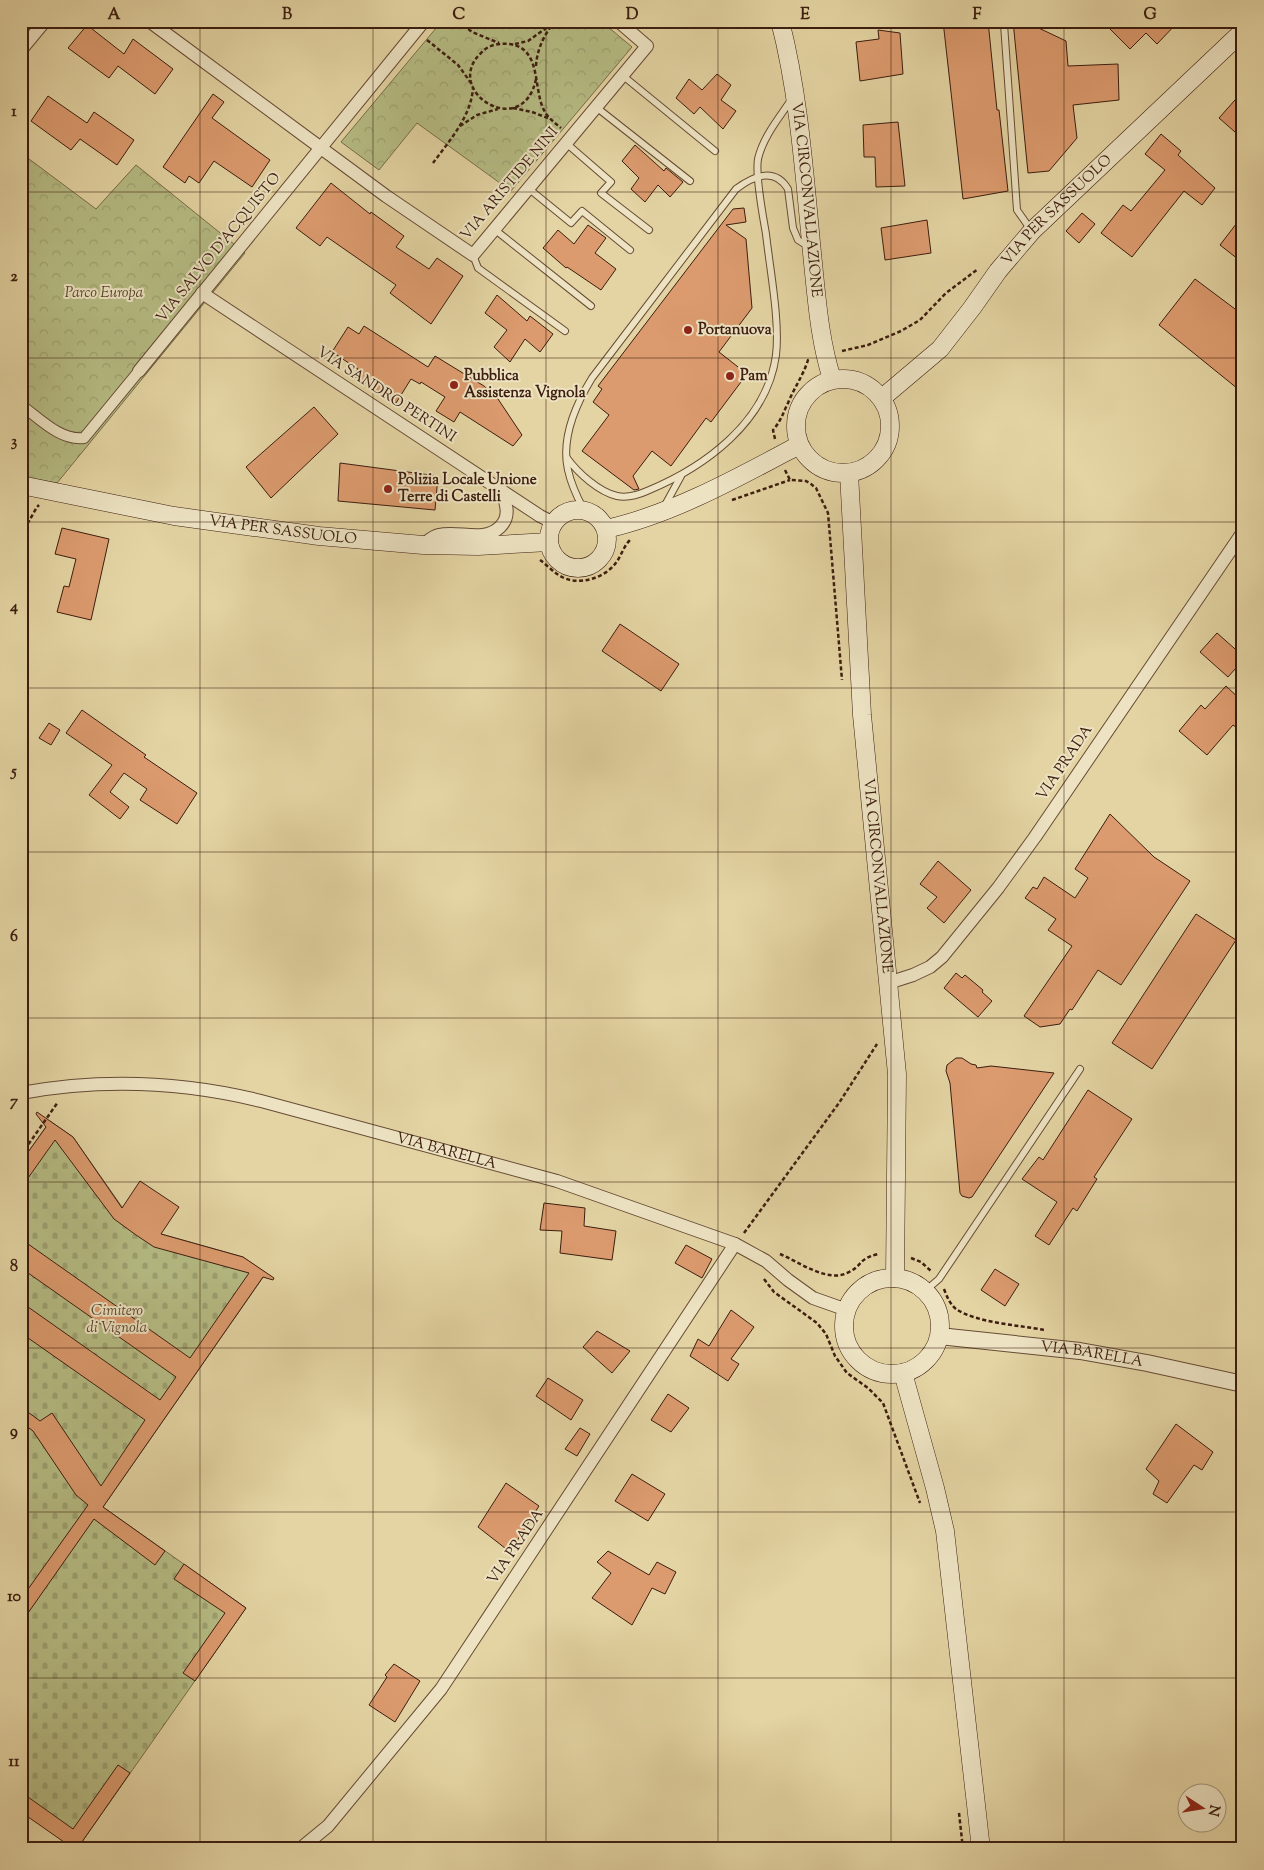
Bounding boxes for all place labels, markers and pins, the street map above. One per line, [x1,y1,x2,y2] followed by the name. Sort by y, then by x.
[698,320,772,341] place label: Portanuova
[682,324,694,336] marker: Portanuova
[464,366,586,404] place label: Pubblica Assistenza Vignola
[740,366,768,387] place label: Pam
[724,370,736,382] marker: Pam
[448,379,460,391] marker: Pubblica Assistenza Vignola
[398,470,537,508] place label: Polizia Locale Unione Terre di Castelli
[382,483,394,495] marker: Polizia Locale Unione Terre di Castelli

